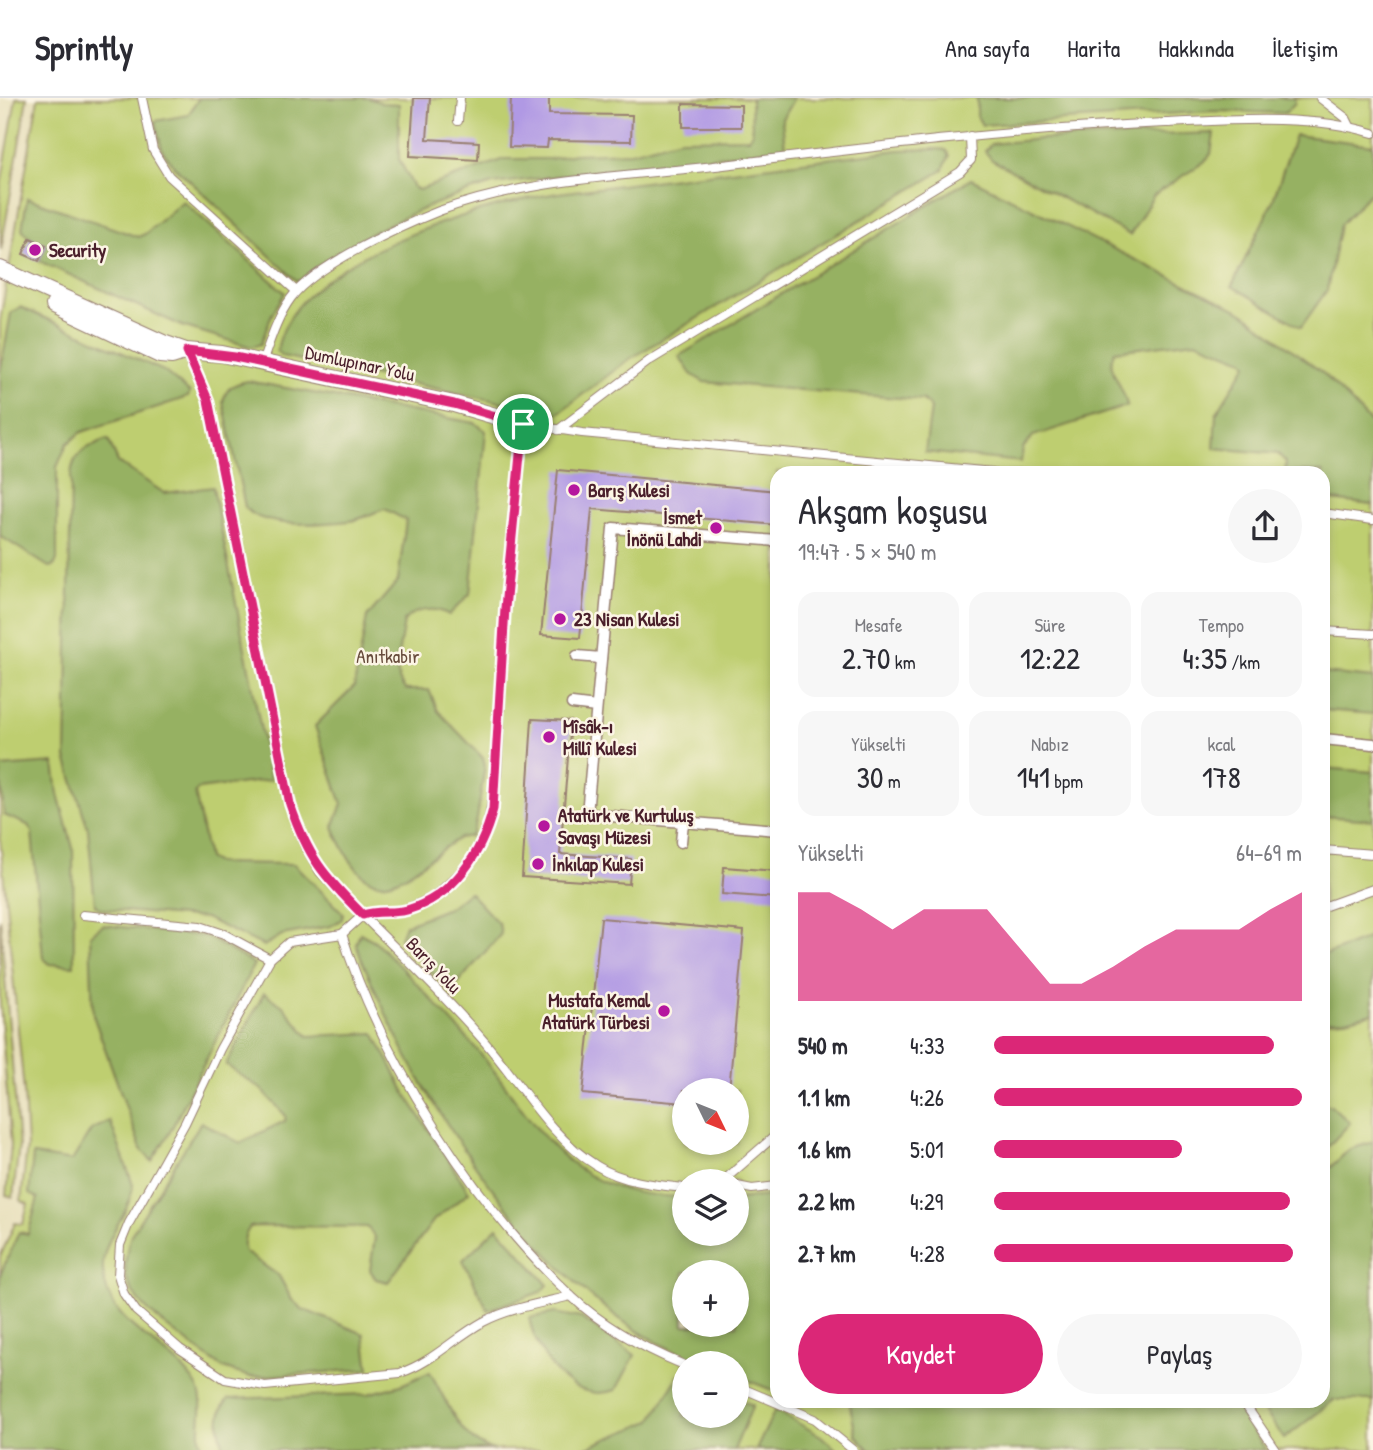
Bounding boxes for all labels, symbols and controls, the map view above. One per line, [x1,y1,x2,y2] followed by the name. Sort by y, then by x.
[35,26,133,70] text: Sprintly
[945,32,1029,64] text: Ana sayfa
[1067,32,1120,64] text: Harita
[1158,32,1234,64] text: Hakkında
[1272,32,1338,64] text: İletişim
[49,237,106,264] place label: Security
[27,242,43,258] marker: Security
[303,339,417,387] street label: Dumlupınar Yolu
[493,394,553,454] pin
[504,405,542,443] icon: arrive
[588,477,670,503] place label: Barış Kulesi
[566,482,582,498] marker: Barış Kulesi
[798,484,987,536] text: Akşam koşusu
[1228,489,1302,563] button: share
[627,504,703,552] place label: İsmet İnönü Lahdi
[708,520,724,536] marker: İsmet İnönü Lahdi
[798,536,936,567] text: 19:47 · 5 × 540 m
[574,606,680,632] place label: 23 Nisan Kulesi
[552,611,568,627] marker: 23 Nisan Kulesi
[855,612,903,638] text: Mesafe
[1034,612,1066,638] text: Süre
[1199,612,1244,638] text: Tempo
[842,638,890,678] text: 2.70
[1020,638,1080,678] text: 12:22
[1183,638,1227,678] text: 4:35
[356,643,420,669] park label: Anıtkabir
[890,649,916,675] text: km
[1227,649,1260,675] text: /km
[563,713,637,761] place label: Mîsâk-ı Millî Kulesi
[541,729,557,745] marker: Mîsâk-ı Millî Kulesi
[851,731,906,757] text: Yükselti
[1031,731,1069,757] text: Nabız
[1207,731,1235,757] text: kcal
[857,757,883,797] text: 30
[1017,757,1050,797] text: 141
[1202,757,1241,797] text: 178
[883,768,901,794] text: m
[1050,768,1083,794] text: bpm
[558,802,694,850] place label: Atatürk ve Kurtuluş Savaşı Müzesi
[536,818,552,834] marker: Atatürk ve Kurtuluş Savaşı Müzesi
[798,837,864,868] text: Yükselti
[1236,837,1302,868] text: 64–69 m
[552,851,644,878] place label: İnkılap Kulesi
[530,856,546,872] marker: İnkılap Kulesi
[401,931,468,999] street label: Barış Yolu
[542,987,651,1035] place label: Mustafa Kemal Atatürk Türbesi
[656,1003,672,1019] marker: Mustafa Kemal Atatürk Türbesi
[798,1030,848,1061] text: 540 m
[910,1030,945,1061] text: 4:33
[672,1078,749,1155] north arrow
[672,1078,749,1428] map controls
[798,1082,850,1113] text: 1.1 km
[910,1082,944,1113] text: 4:26
[798,1134,851,1165] text: 1.6 km
[910,1134,944,1165] text: 5:01
[672,1169,749,1246] button: layers
[798,1186,855,1217] text: 2.2 km
[910,1186,943,1217] text: 4:29
[798,1238,856,1269] text: 2.7 km
[910,1238,945,1269] text: 4:28
[672,1260,749,1337] button: +
[798,1314,1043,1394] button: Kaydet
[1057,1314,1302,1394] button: Paylaş
[672,1351,749,1428] button: −

